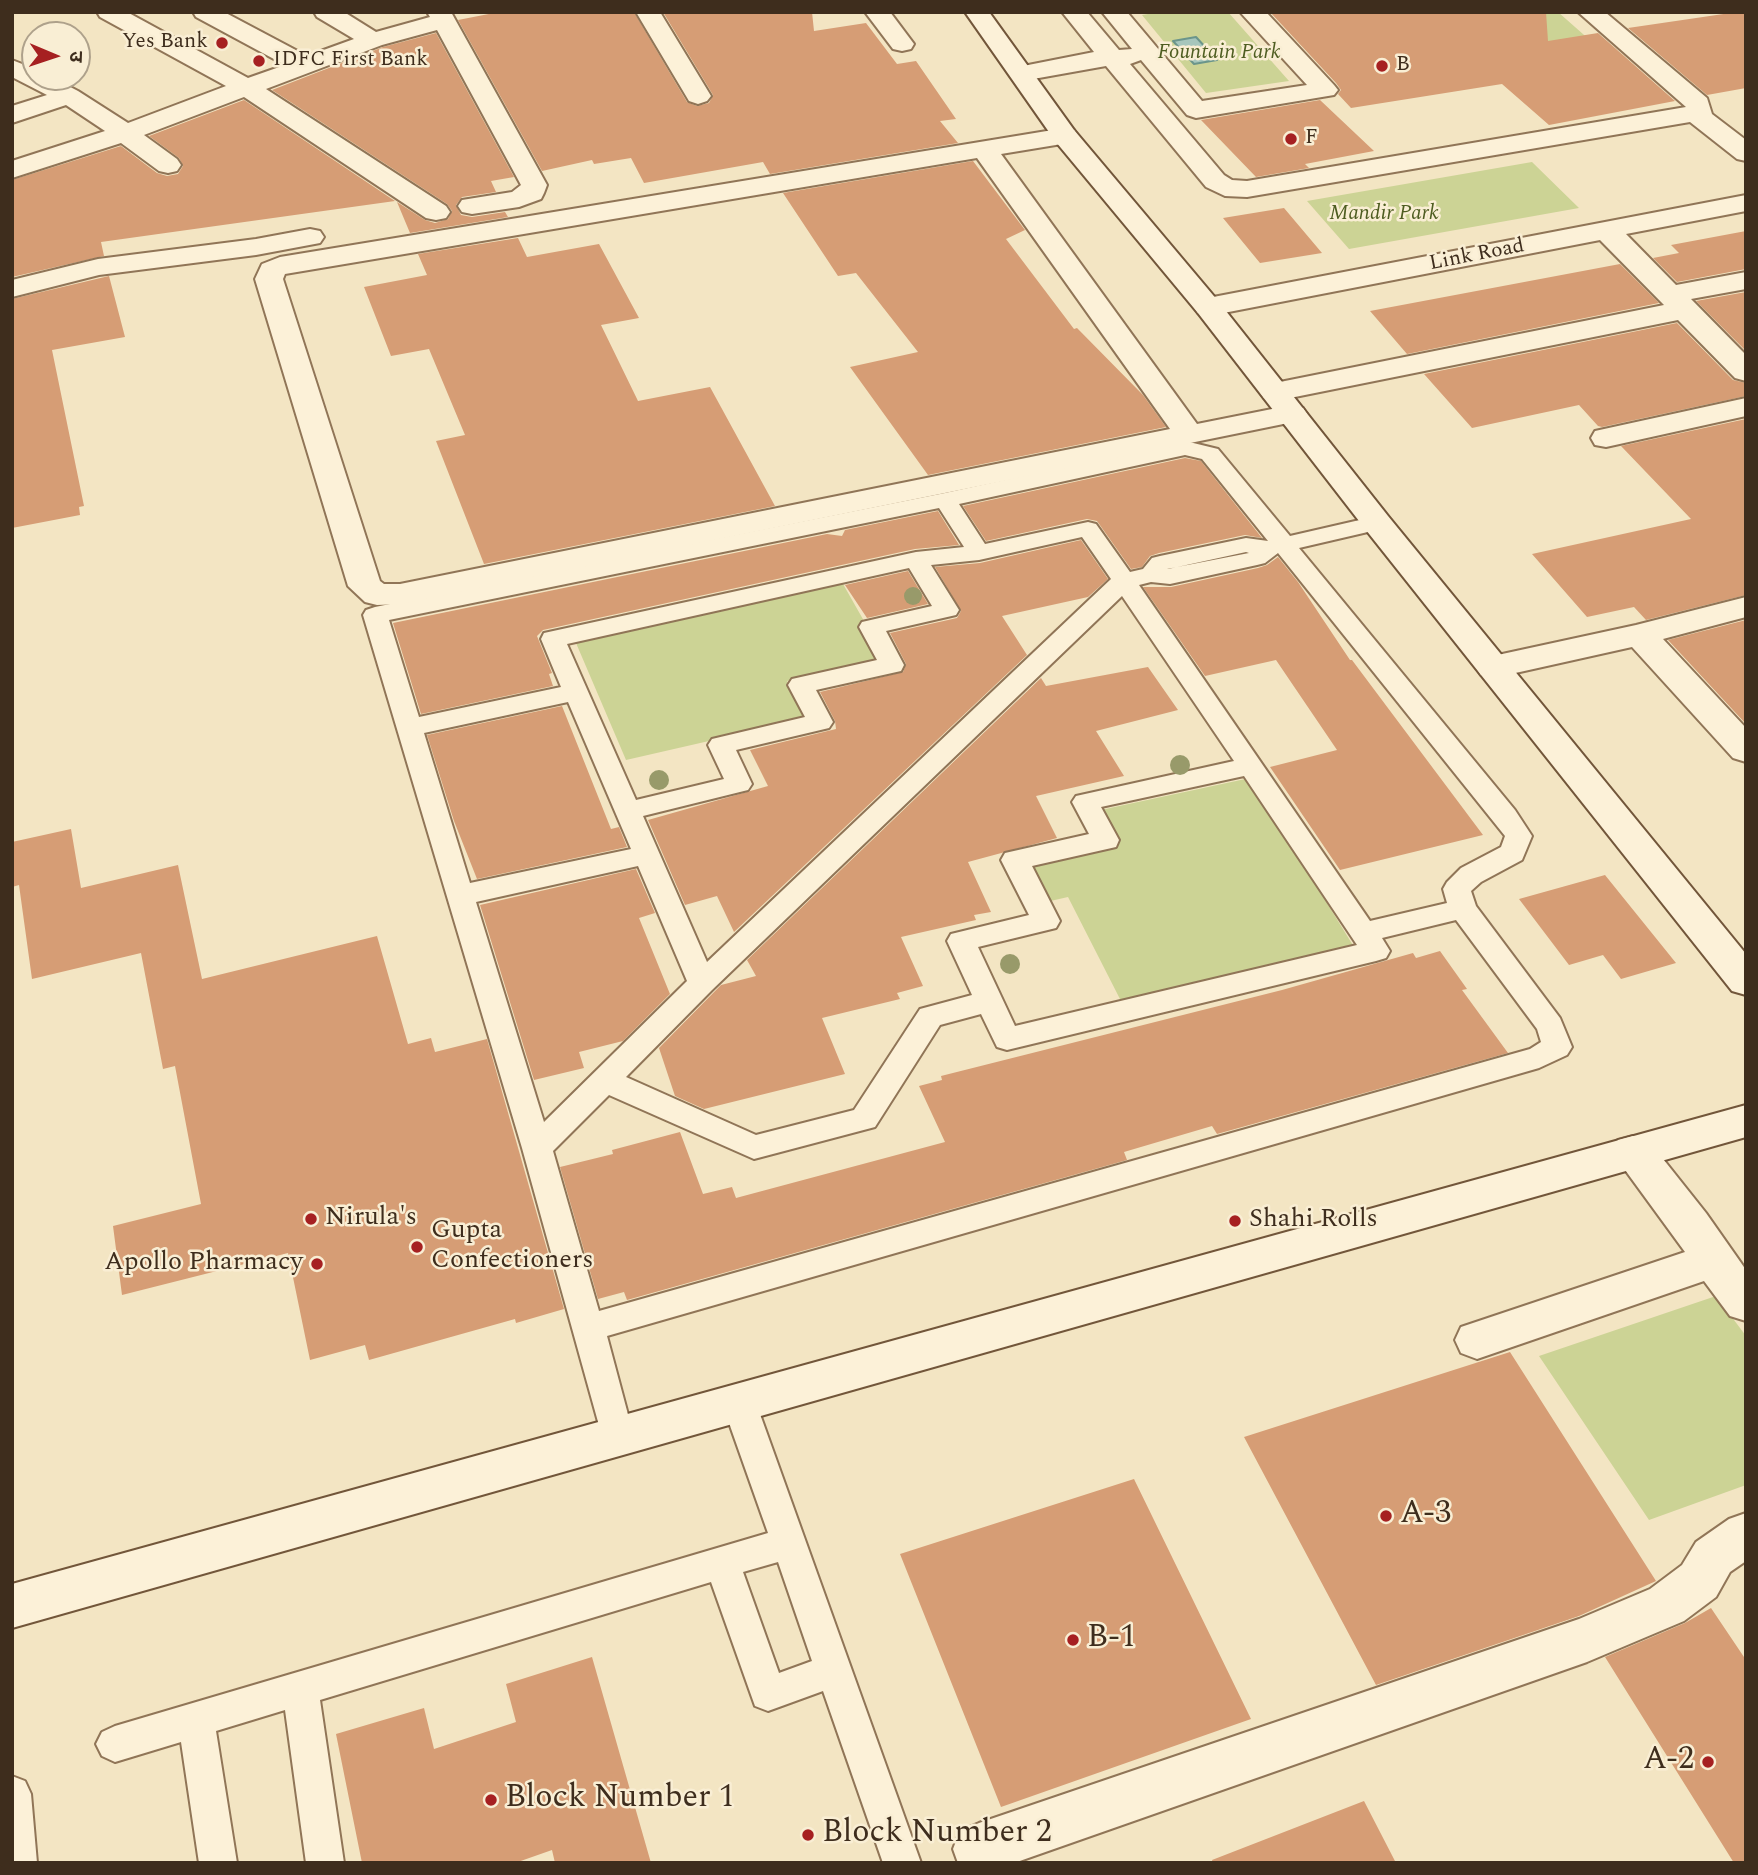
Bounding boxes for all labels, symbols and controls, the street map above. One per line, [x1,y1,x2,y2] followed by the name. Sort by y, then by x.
[21,21,91,91] north arrow
[122,30,208,56] place label: Yes Bank
[214,35,230,51] marker: Yes Bank
[1157,41,1281,67] park label: Fountain Park
[273,48,428,74] place label: IDFC First Bank
[61,51,90,63] text: उ
[251,53,267,69] marker: IDFC First Bank
[1396,53,1410,79] place label: B
[1374,58,1390,74] marker: B
[1305,126,1318,152] place label: F
[1283,131,1299,147] marker: F
[1329,202,1439,228] park label: Mandir Park
[1427,234,1527,278] street label: Link Road
[325,1203,417,1235] place label: Nirula's
[1249,1205,1378,1237] place label: Shahi Rolls
[303,1211,319,1227] marker: Nirula's
[1227,1213,1243,1229] marker: Shahi Rolls
[431,1216,593,1278] place label: Gupta Confectioners
[409,1239,425,1255] marker: Gupta Confectioners
[104,1248,303,1280] place label: Apollo Pharmacy
[309,1256,325,1272] marker: Apollo Pharmacy
[1400,1497,1451,1535] place label: A-3
[1378,1508,1394,1524] marker: A-3
[1087,1621,1136,1659] place label: B-1
[1065,1632,1081,1648] marker: B-1
[1643,1743,1694,1781] place label: A-2
[1700,1754,1716,1770] marker: A-2
[505,1781,735,1819] place label: Block Number 1
[483,1792,499,1808] marker: Block Number 1
[822,1816,1052,1854] place label: Block Number 2
[800,1827,816,1843] marker: Block Number 2

